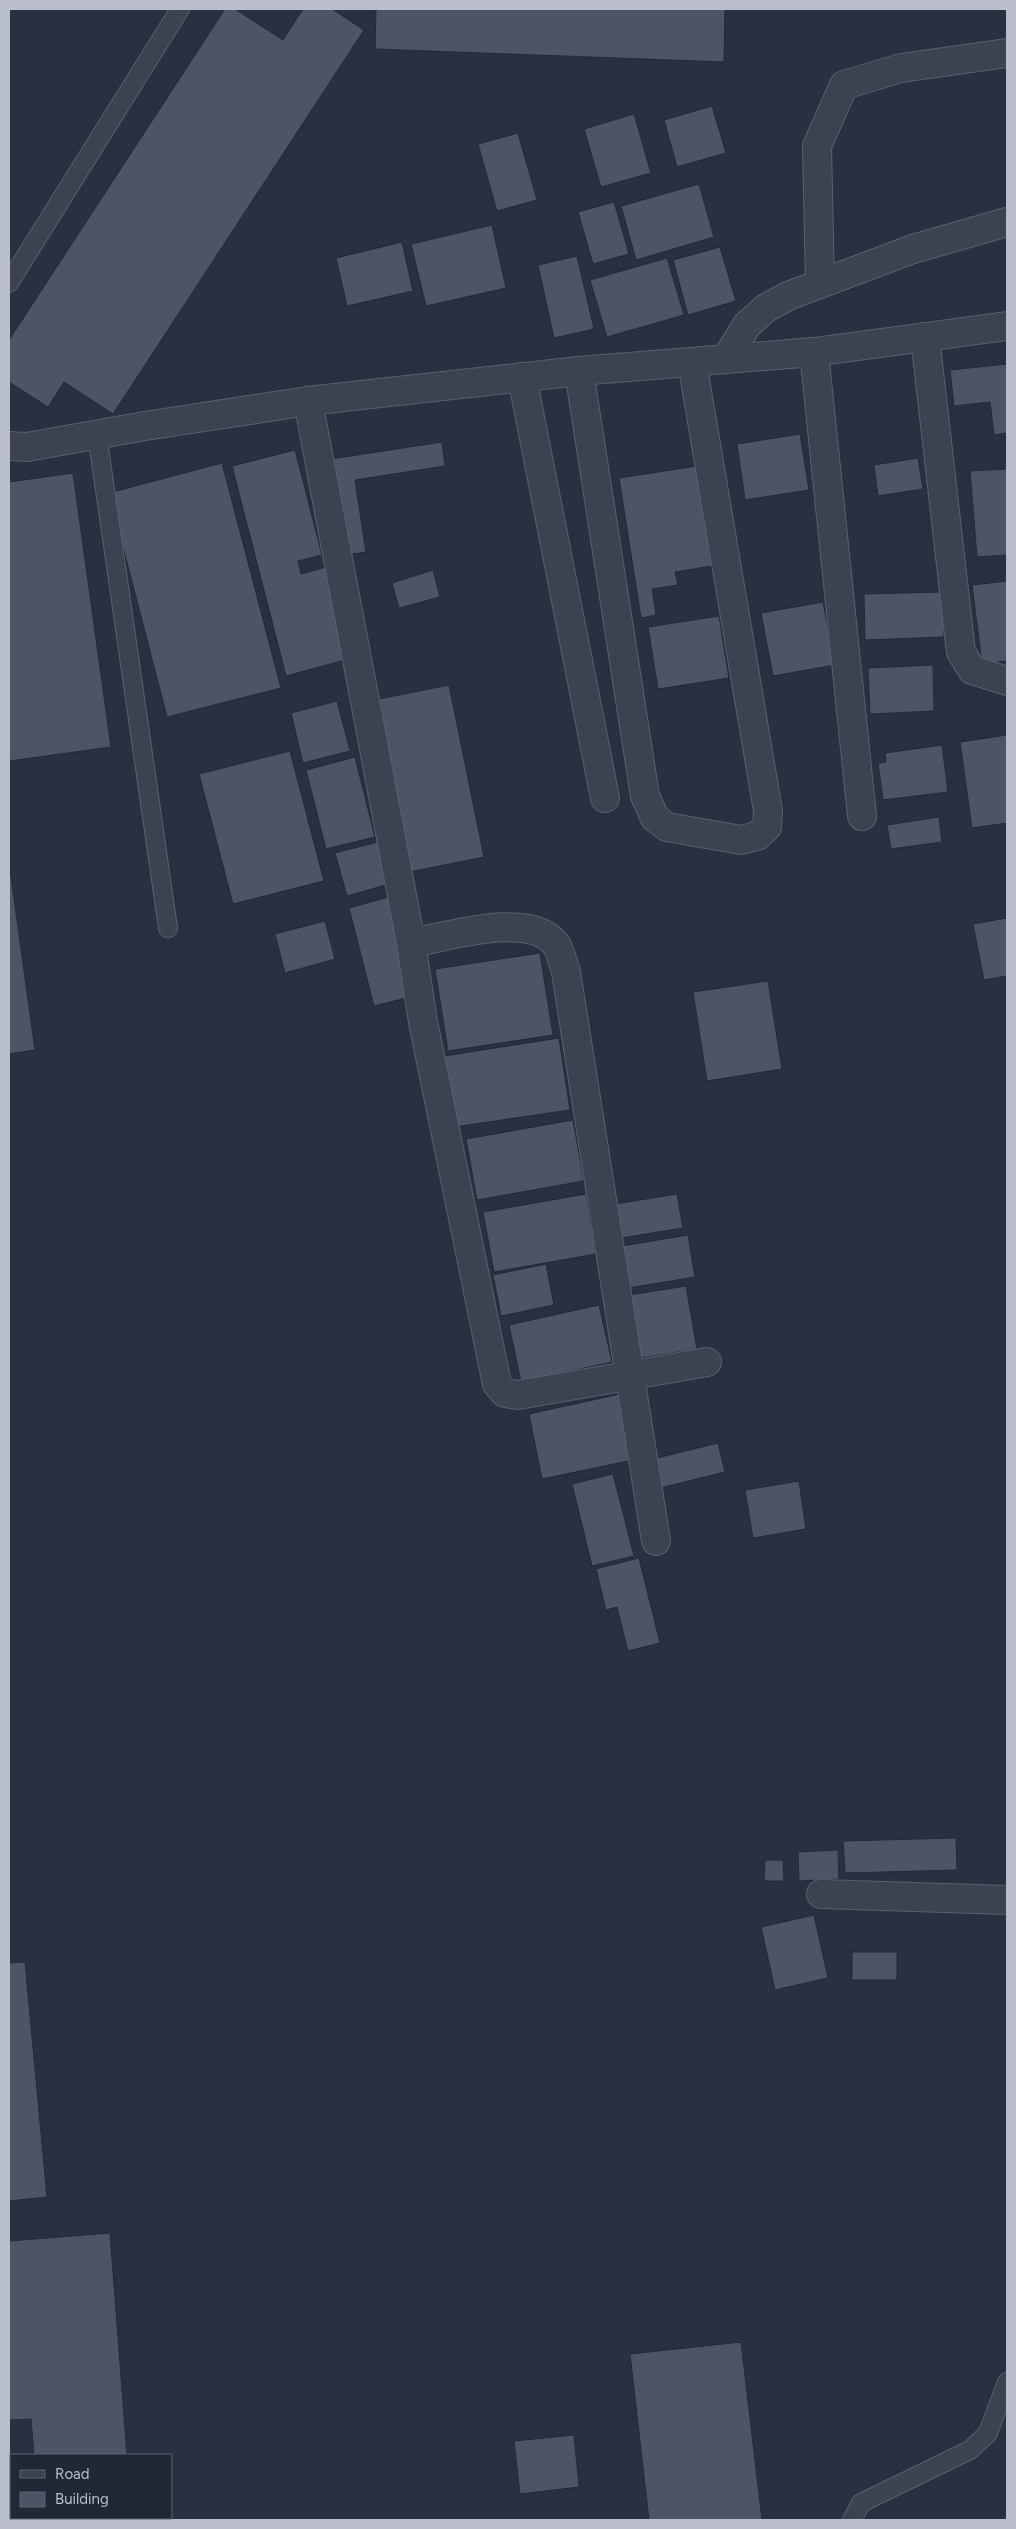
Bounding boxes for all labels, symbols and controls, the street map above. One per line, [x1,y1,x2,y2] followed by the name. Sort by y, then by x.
[10,2454,172,2519] legend
[55,2465,90,2483] text: Road
[55,2490,109,2508] text: Building

